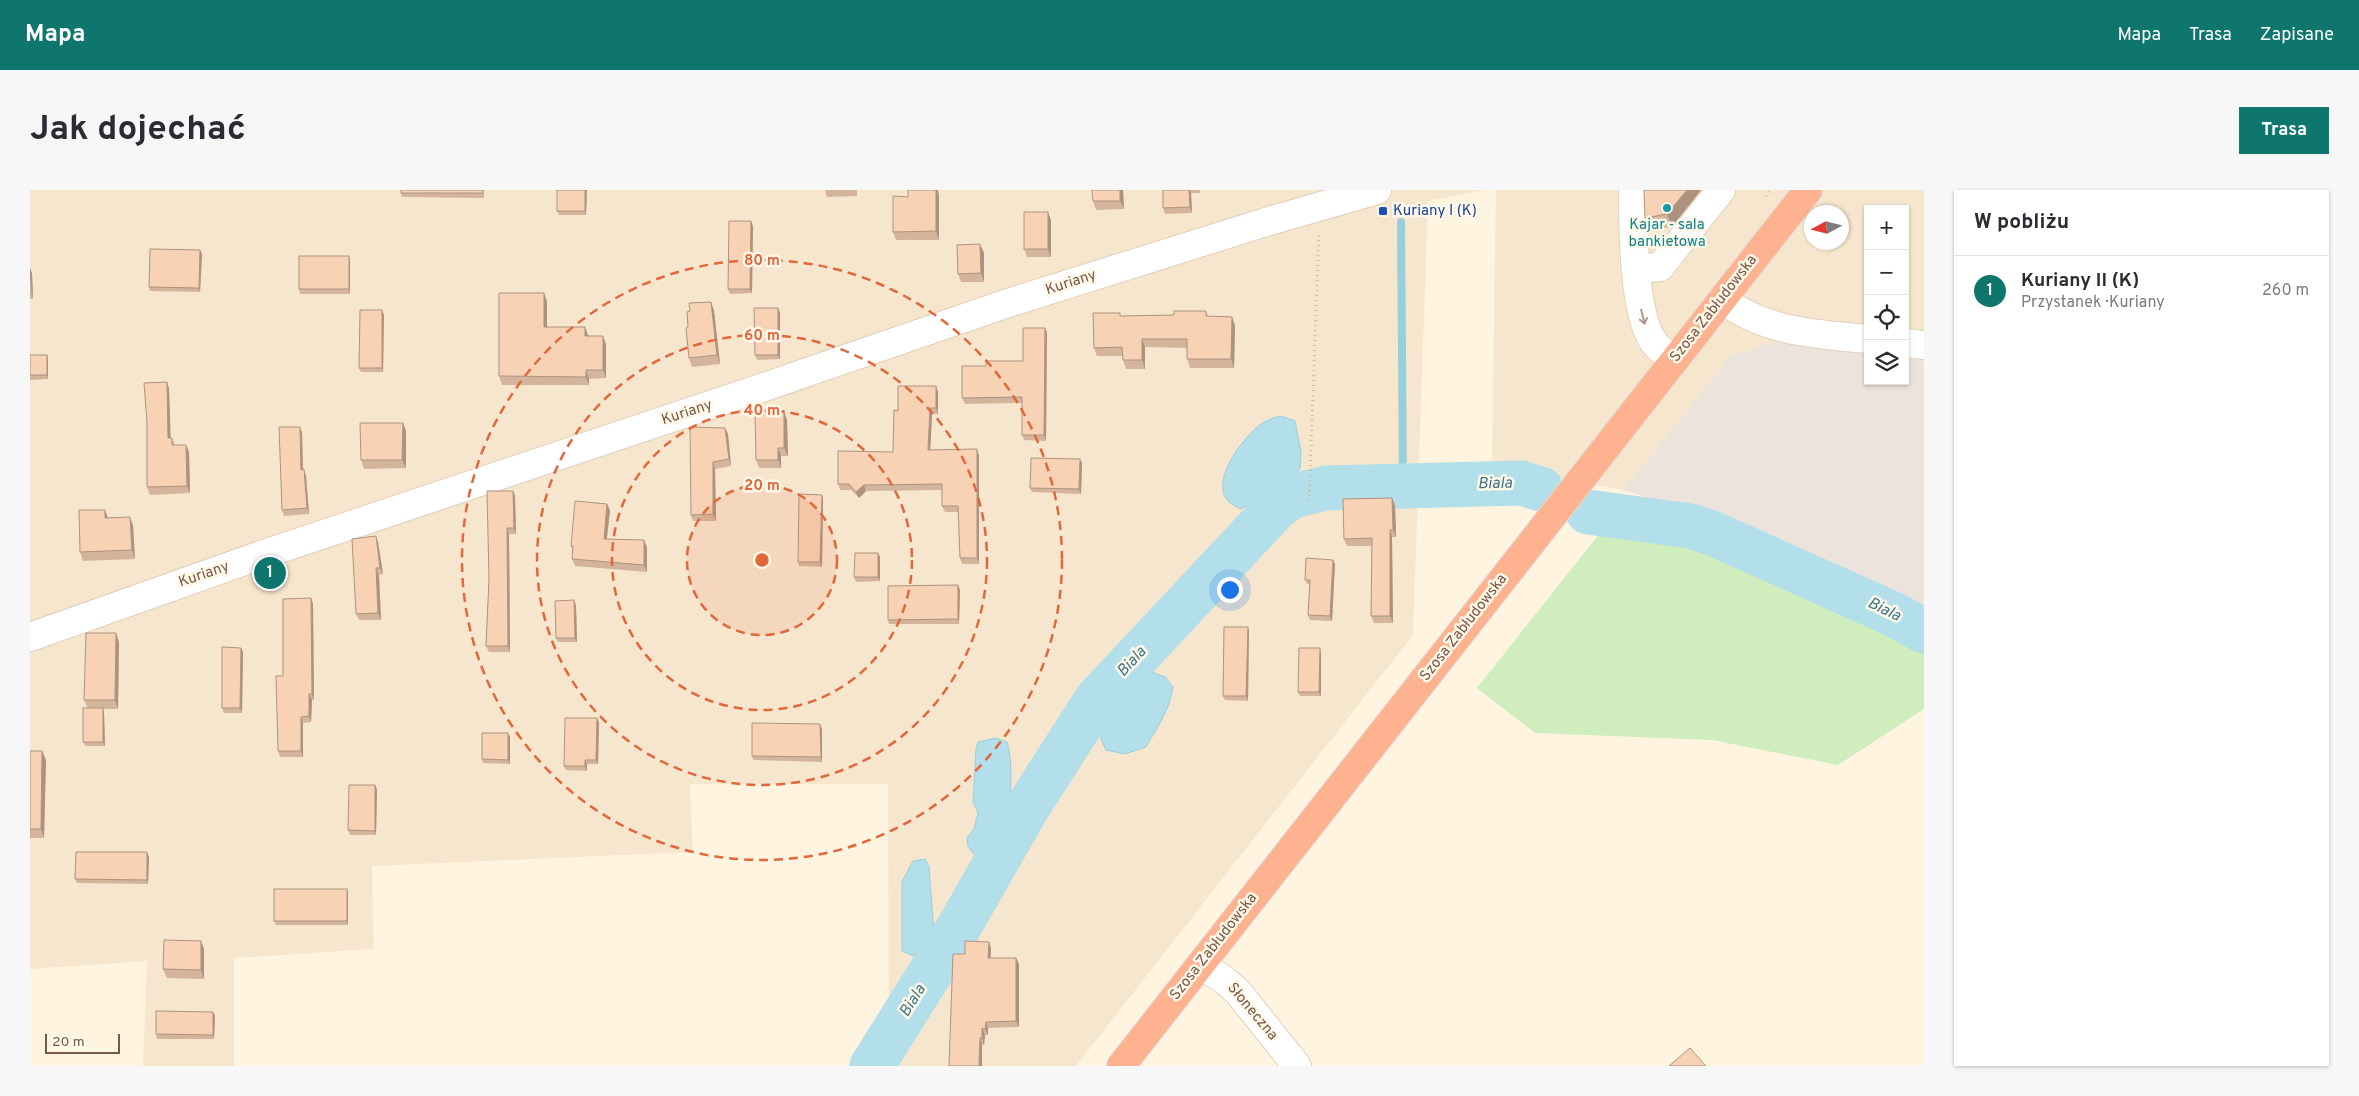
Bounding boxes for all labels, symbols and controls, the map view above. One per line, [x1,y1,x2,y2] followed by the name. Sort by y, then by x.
[25,20,85,50] text: Mapa
[2118,24,2161,47] text: Mapa
[2189,24,2232,47] text: Trasa
[2260,24,2334,47] text: Zapisane
[2239,107,2329,154] button: Trasa
[30,108,246,152] text: Jak dojechać
[1393,202,1477,221] place label: Kuriany I (K)
[1661,202,1673,214] marker: Kajar - sala bankietowa
[1377,205,1389,217] marker: Kuriany I (K)
[1804,205,1849,250] north arrow
[1864,205,1909,385] map controls
[1864,205,1909,250] button: +
[1974,209,2069,236] text: W pobliżu
[1628,216,1706,252] place label: Kajar - sala bankietowa
[1864,250,1909,295] button: −
[1666,251,1762,367] street label: Szosa Zabłudowska
[744,252,780,271] text: 80 m
[1043,266,1099,300] street label: Kuriany
[2021,269,2139,293] text: Kuriany II (K)
[1987,281,1993,301] text: 1
[2262,281,2309,301] text: 260 m
[2021,293,2165,313] text: Przystanek · Kuriany
[1864,295,1909,340] button: locate
[1639,308,1648,324] one-way arrow
[744,327,780,346] text: 60 m
[1864,340,1909,385] button: layers
[659,396,715,430] street label: Kuriany
[744,402,780,421] text: 40 m
[1478,474,1513,494] water label: Biala
[744,477,780,496] text: 20 m
[753,551,771,569] centre of rings
[254,554,286,592] pin: 1
[176,557,232,593] street label: Kuriany
[1416,570,1512,686] street label: Szosa Zabłudowska
[1217,577,1243,603] your location
[1864,593,1905,627] water label: Biala
[1113,642,1152,681] water label: Biala
[1166,889,1262,1005] street label: Szosa Zabłudowska
[1222,979,1282,1045] street label: Słoneczna
[895,980,931,1021] water label: Biala
[45,1031,120,1054] scale bar
[52,1034,85,1051] text: 20 m

